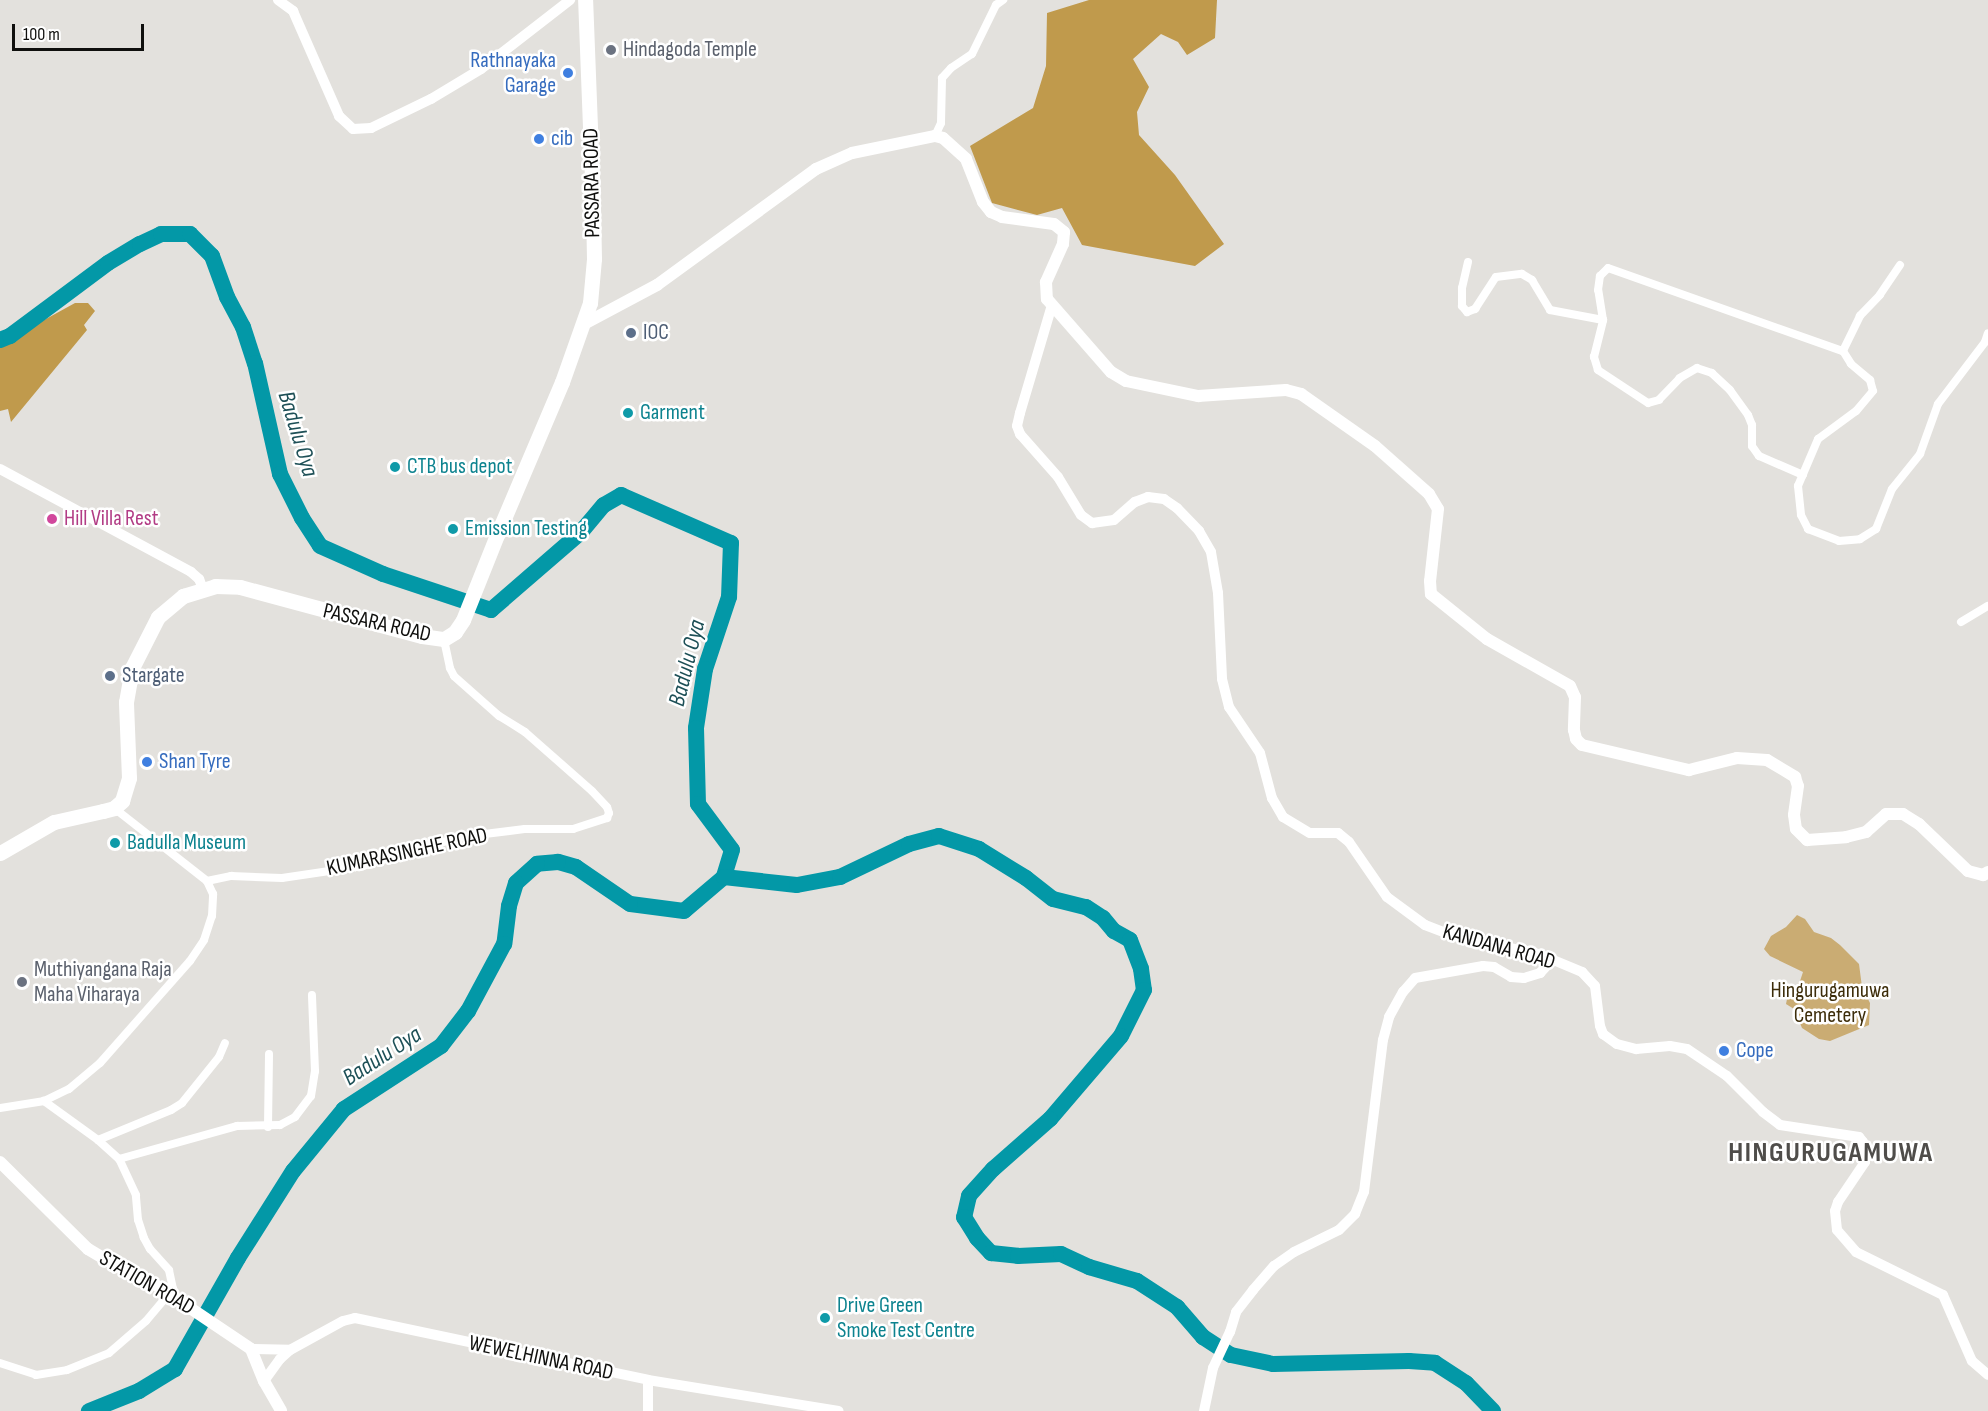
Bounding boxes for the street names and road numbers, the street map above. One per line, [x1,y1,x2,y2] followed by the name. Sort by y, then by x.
[578,128,606,238] street label: PASSARA ROAD
[320,598,434,648] street label: PASSARA ROAD
[324,822,490,882] street label: KUMARASINGHE ROAD
[1440,918,1558,976] street label: KANDANA ROAD
[95,1245,199,1321] street label: STATION ROAD
[466,1330,616,1386] street label: WEWELHINNA ROAD

